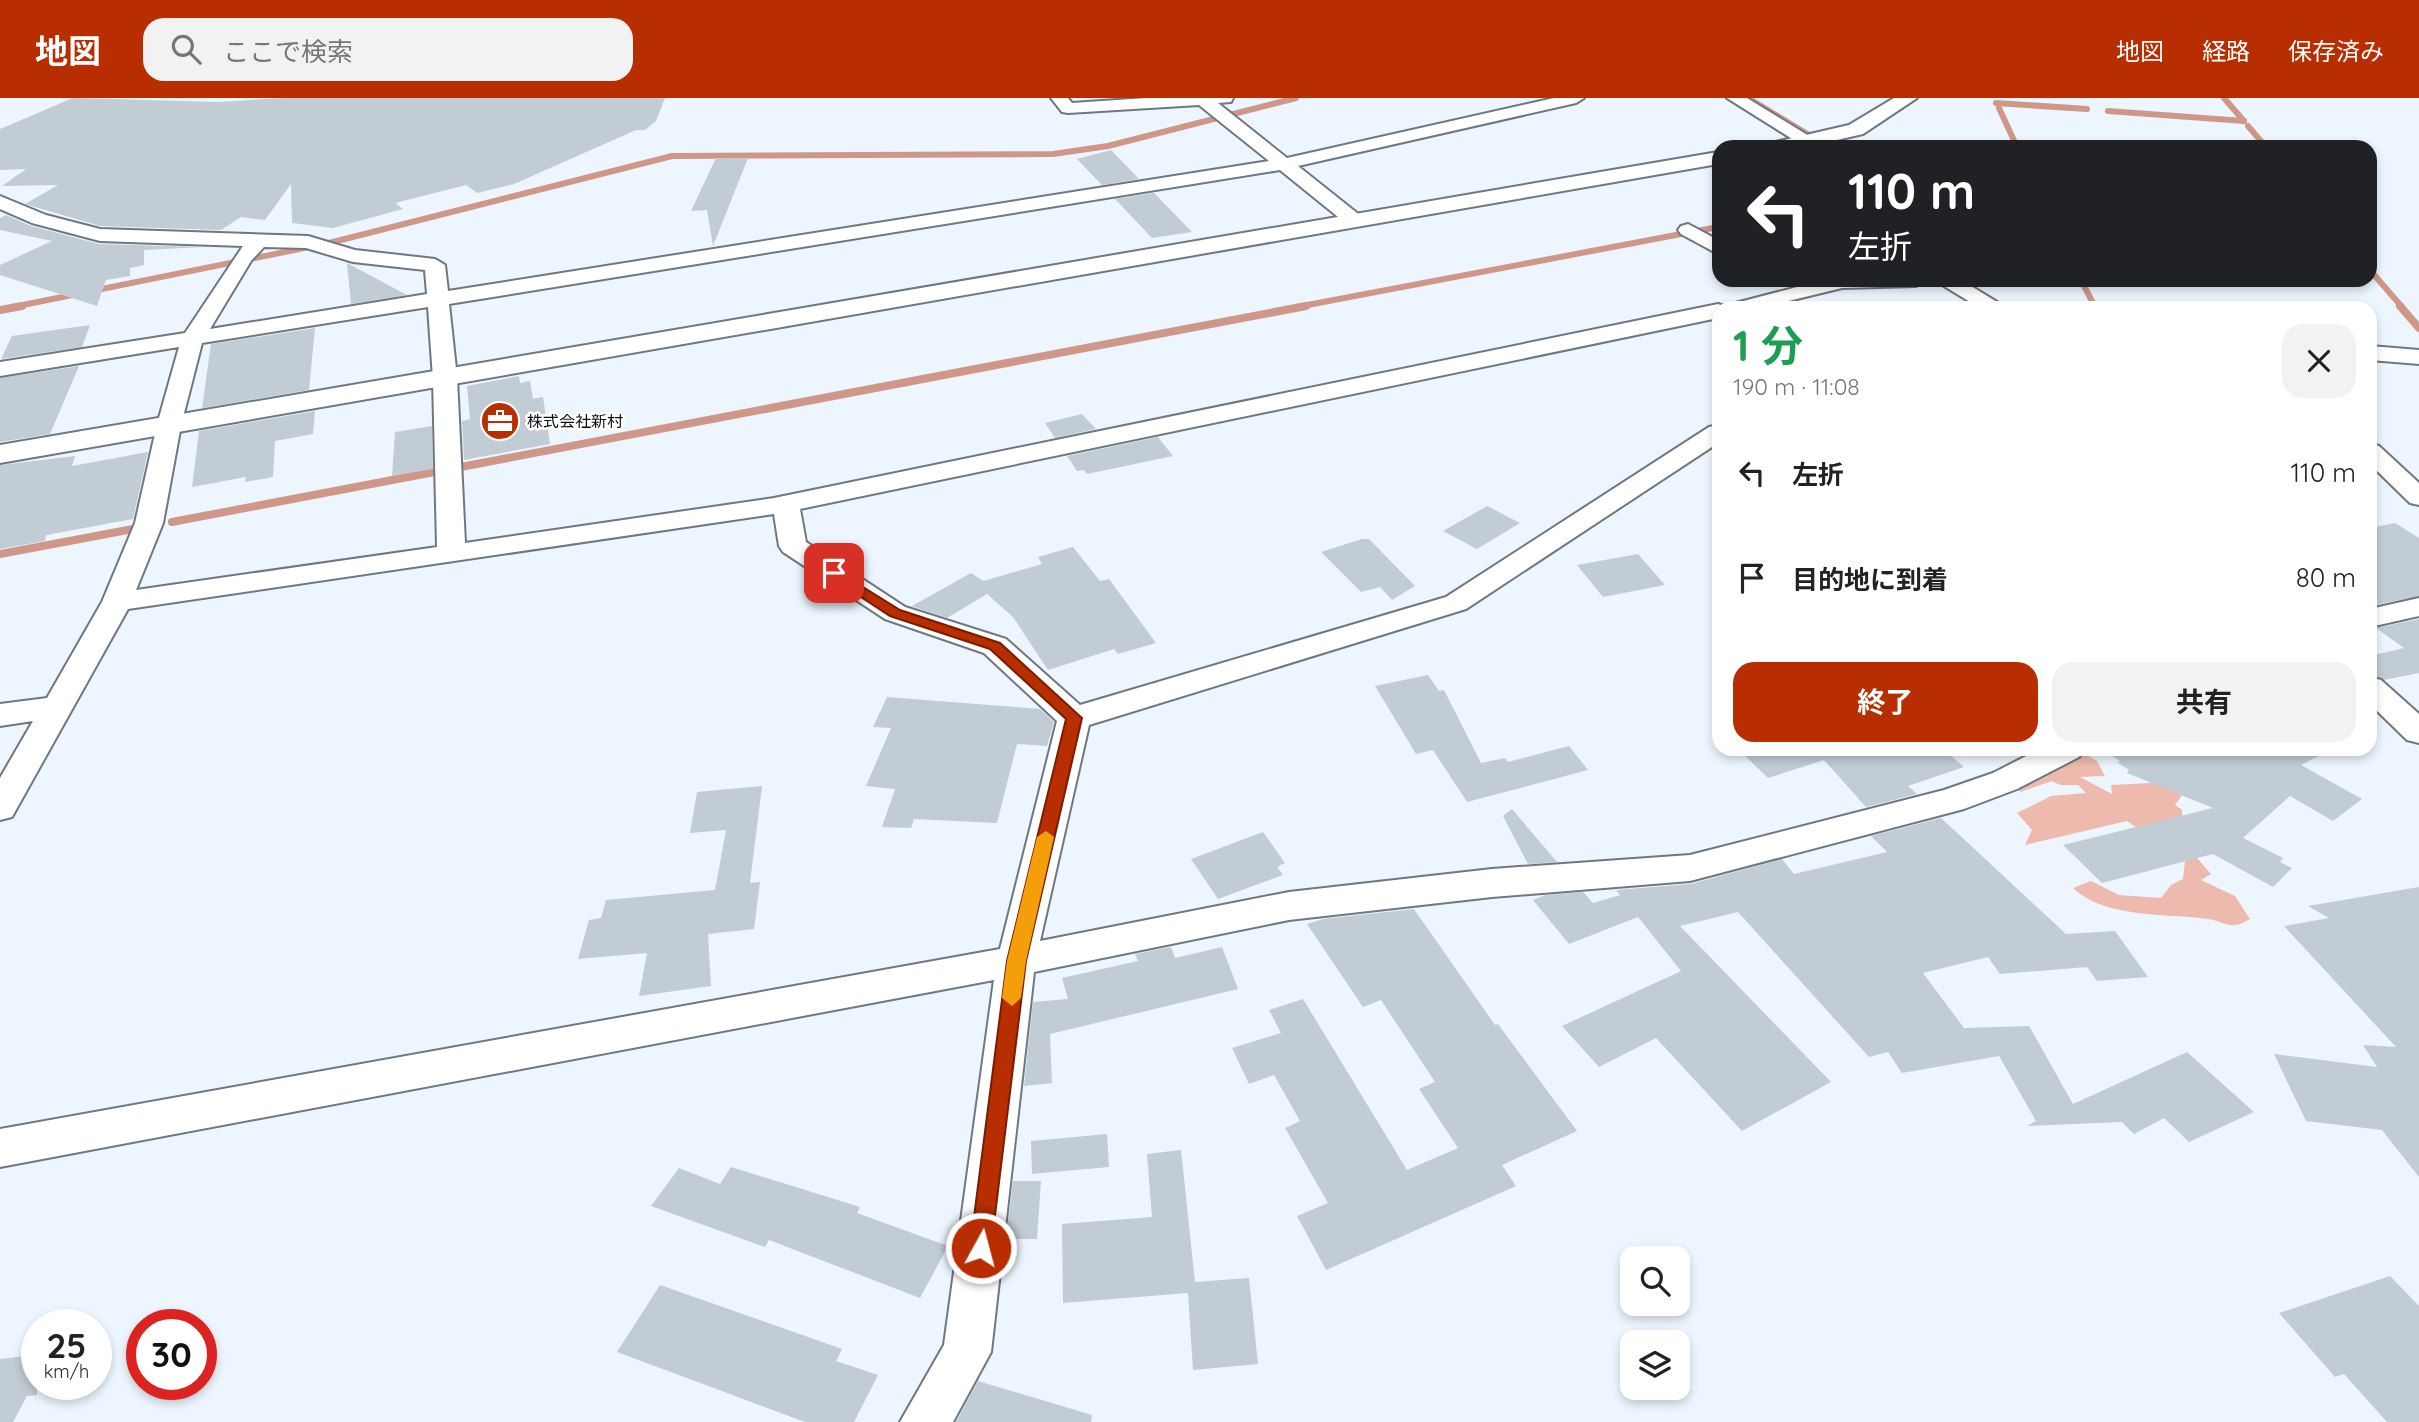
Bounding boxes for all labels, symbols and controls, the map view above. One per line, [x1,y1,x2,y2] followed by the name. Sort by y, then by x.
[143,18,633,81] search box
[35,30,101,71] text: 地図
[167,30,205,68] icon: search
[223,35,353,68] text: ここで検索
[2116,36,2164,66] text: 地図
[2202,36,2250,66] text: 経路
[2288,36,2384,66] text: 保存済み
[1848,160,1975,221] text: 110 m
[1733,168,1824,259] icon: left
[1848,226,1912,266] text: 左折
[1733,319,1803,372] text: 1 分
[2282,324,2356,398] button: close
[1733,372,1860,401] text: 190 m · 11:08
[479,400,521,442] office icon: 株式会社新村
[527,411,623,431] place label: 株式会社新村
[1733,454,1771,492] icon: left
[2290,456,2356,489] text: 110 m
[1792,458,1844,491] text: 左折
[804,543,864,603] pin
[815,554,853,592] icon: arrive
[1733,559,1771,597] icon: arrive
[2296,561,2356,594] text: 80 m
[1792,563,1948,596] text: 目的地に到着
[1733,662,2038,742] button: 終了
[2052,662,2356,742] button: 共有
[944,1211,1018,1285] position arrow
[1620,1246,1690,1400] map controls
[1620,1246,1690,1316] button: search
[126,1309,217,1400] speed limit sign: 30
[46,1323,87,1367] text: 25
[1620,1330,1690,1400] button: layers
[44,1360,89,1383] text: km/h

